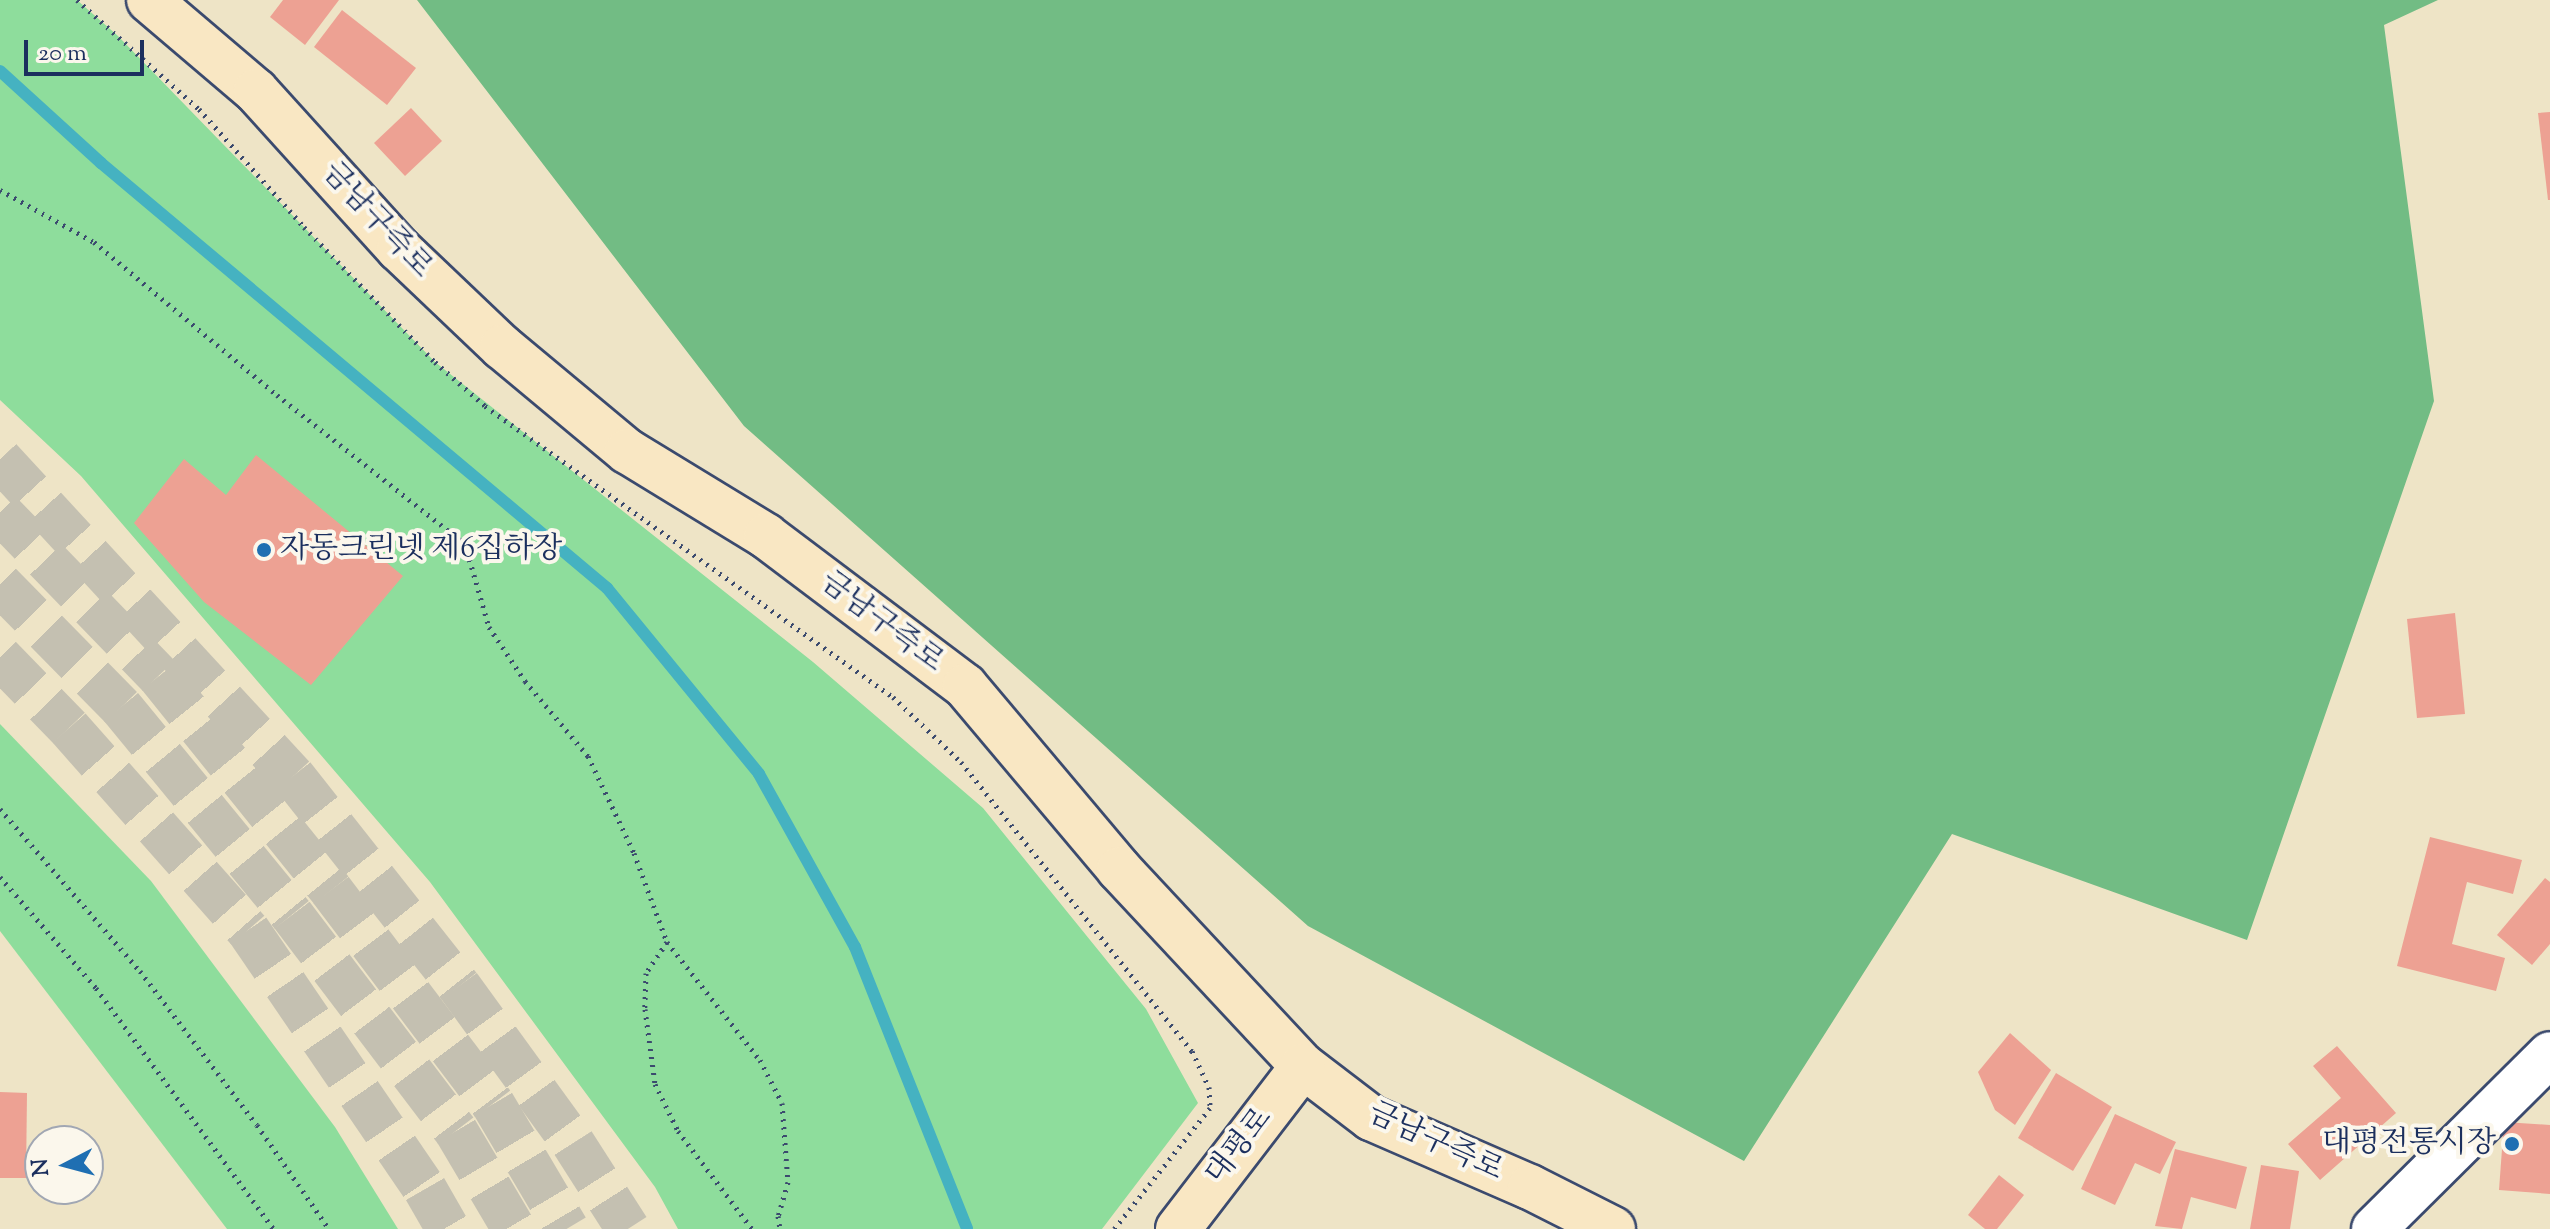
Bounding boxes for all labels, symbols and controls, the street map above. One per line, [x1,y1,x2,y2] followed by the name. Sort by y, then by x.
[28,24,148,74] scale bar
[38,37,87,71] text: 20 m
[313,156,439,286] street label: 금남구즉로
[280,532,562,568] place label: 자동크린넷 제6집하장
[255,541,273,559] marker: 자동크린넷 제6집하장
[812,565,950,681] street label: 금남구즉로
[1362,1096,1508,1190] street label: 금남구즉로
[1199,1102,1281,1192] street label: 대평로
[24,1125,104,1205] north arrow
[2322,1126,2496,1162] place label: 대평전통시장
[2503,1135,2521,1153] marker: 대평전통시장
[25,1157,59,1178] text: N

